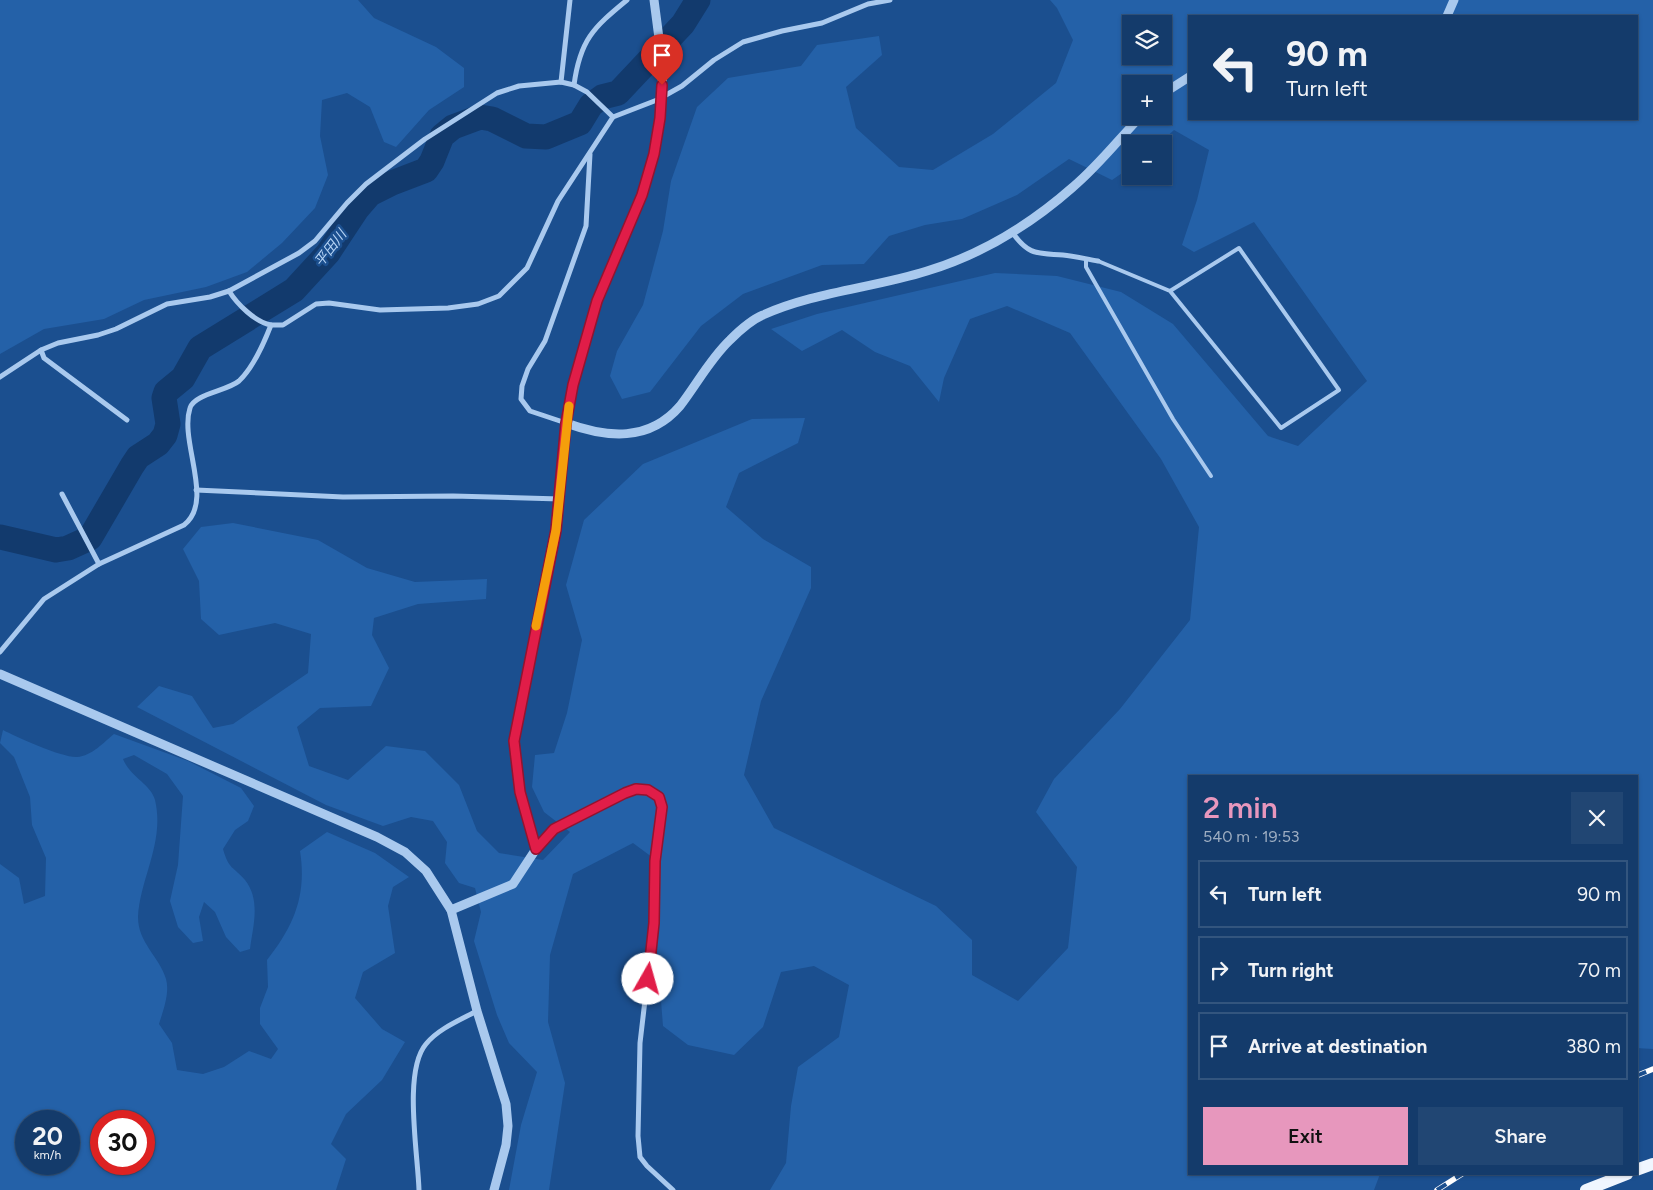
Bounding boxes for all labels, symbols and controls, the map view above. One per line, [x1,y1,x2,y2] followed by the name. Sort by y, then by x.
[1122,15,1172,185] map controls
[1122,15,1172,65] button: layers
[1286,33,1368,75] text: 90 m
[641,34,683,85] pin
[1203,35,1268,100] icon: left
[648,41,676,69] icon: arrive
[1122,75,1172,125] button: +
[1286,75,1368,102] text: Turn left
[1122,135,1172,185] button: −
[311,225,351,270] water label: 平田川
[1203,789,1278,826] text: 2 min
[1571,792,1623,844] button: close
[1203,827,1300,846] text: 540 m · 19:53
[1205,880,1233,908] icon: left
[1248,883,1322,906] text: Turn left
[1577,883,1621,906] text: 90 m
[621,952,673,1004] position arrow
[1205,956,1233,984] icon: right
[1248,959,1334,982] text: Turn right
[1578,959,1621,982] text: 70 m
[1205,1032,1233,1060] icon: arrive
[1248,1035,1427,1058] text: Arrive at destination
[1566,1035,1621,1058] text: 380 m
[1203,1107,1408,1165] button: Exit
[1418,1107,1623,1165] button: Share
[90,1110,155,1175] speed limit sign: 30
[32,1121,63,1151] text: 20
[34,1148,61,1162] text: km/h

